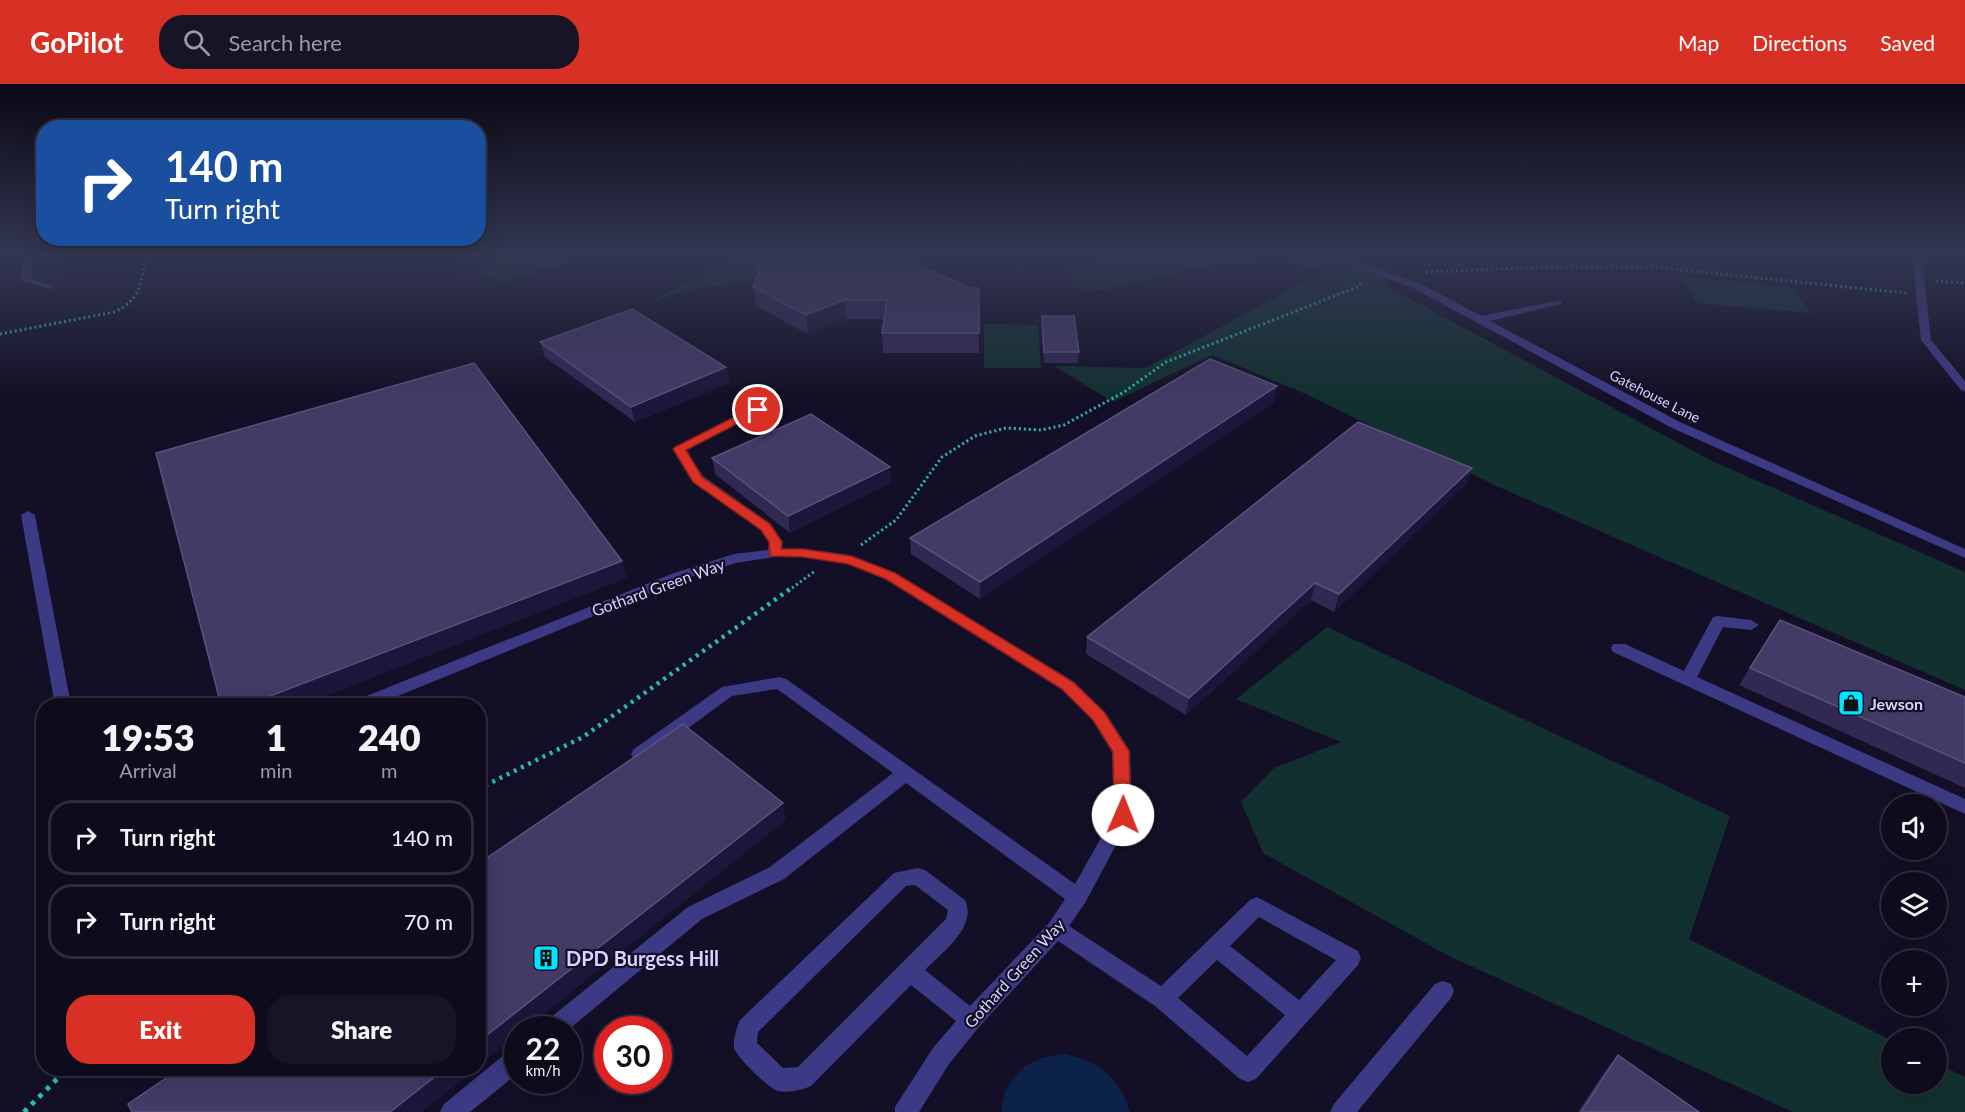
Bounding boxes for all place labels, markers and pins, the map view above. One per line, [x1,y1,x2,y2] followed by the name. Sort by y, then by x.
[732,384,783,435] pin
[1836,688,1866,718] shop icon: Jewson
[1870,694,1923,713] place label: Jewson
[531,943,561,973] building icon: DPD Burgess Hill
[566,946,719,970] place label: DPD Burgess Hill

